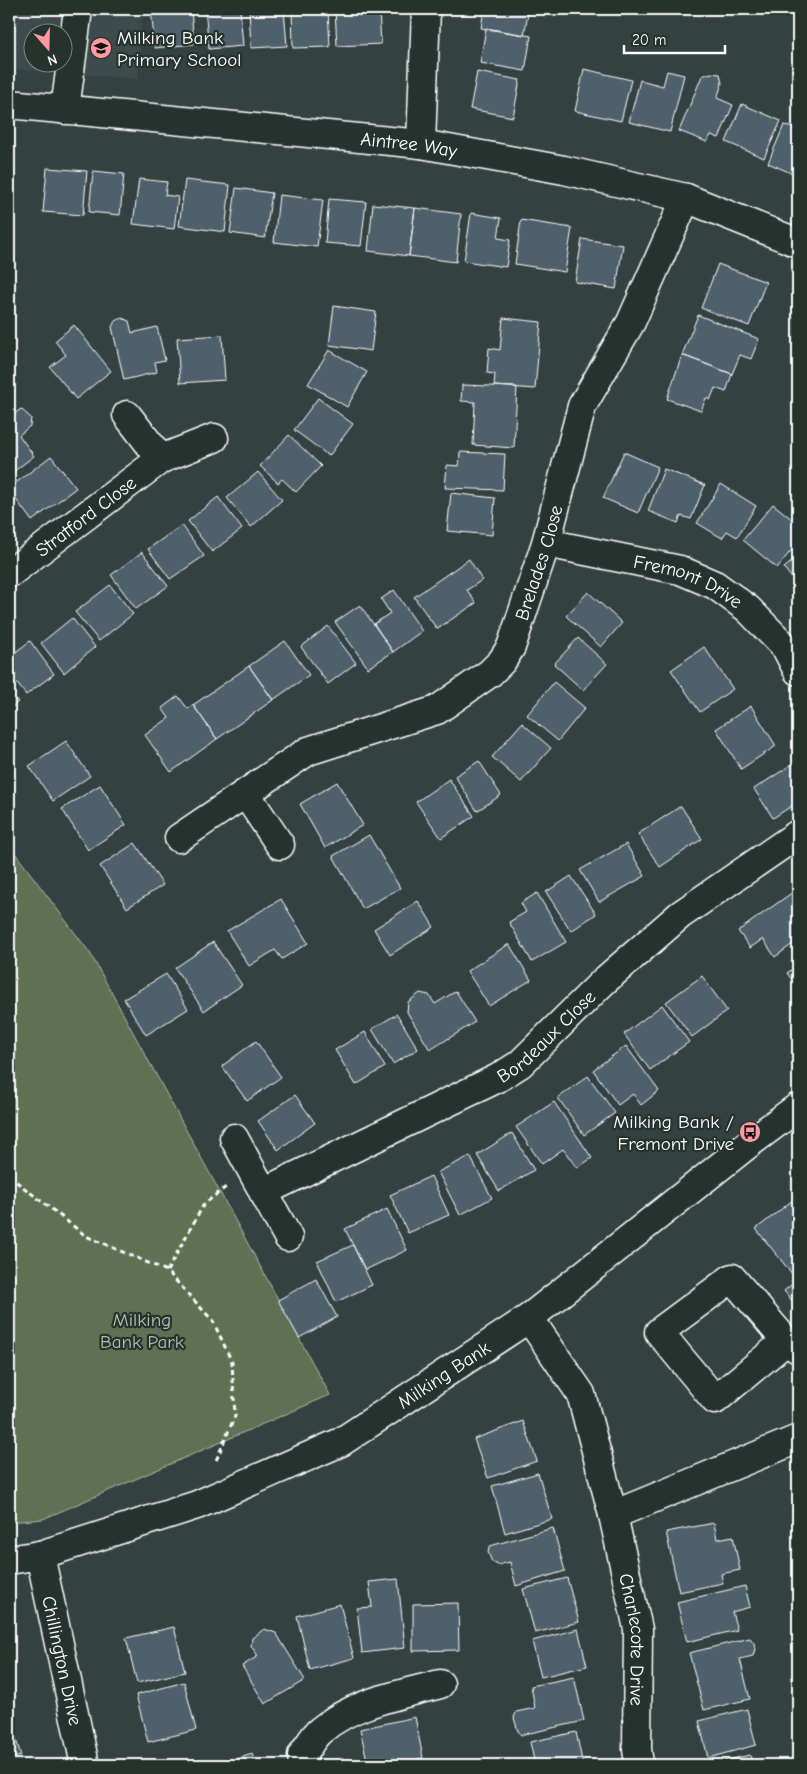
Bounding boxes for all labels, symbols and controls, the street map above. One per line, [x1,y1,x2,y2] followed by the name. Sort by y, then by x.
[22,22,72,72] north arrow
[624,22,726,54] scale bar
[117,27,242,71] place label: Milking Bank Primary School
[632,31,666,49] text: 20 m
[89,36,113,60] school or university icon: Milking Bank Primary School
[45,50,59,69] text: N
[359,128,459,162] street label: Aintree Way
[32,472,141,562] street label: Stratford Close
[511,503,567,623] street label: Brelades Close
[632,551,746,613] street label: Fremont Drive
[493,986,600,1088] street label: Bordeaux Close
[613,1111,734,1155] place label: Milking Bank / Fremont Drive
[738,1120,762,1144] bus stop icon: Milking Bank / Fremont Drive
[100,1309,185,1353] park label: Milking Bank Park
[394,1336,495,1414] street label: Milking Bank
[614,1571,648,1706] street label: Charlecote Drive
[37,1594,86,1728] street label: Chillington Drive

